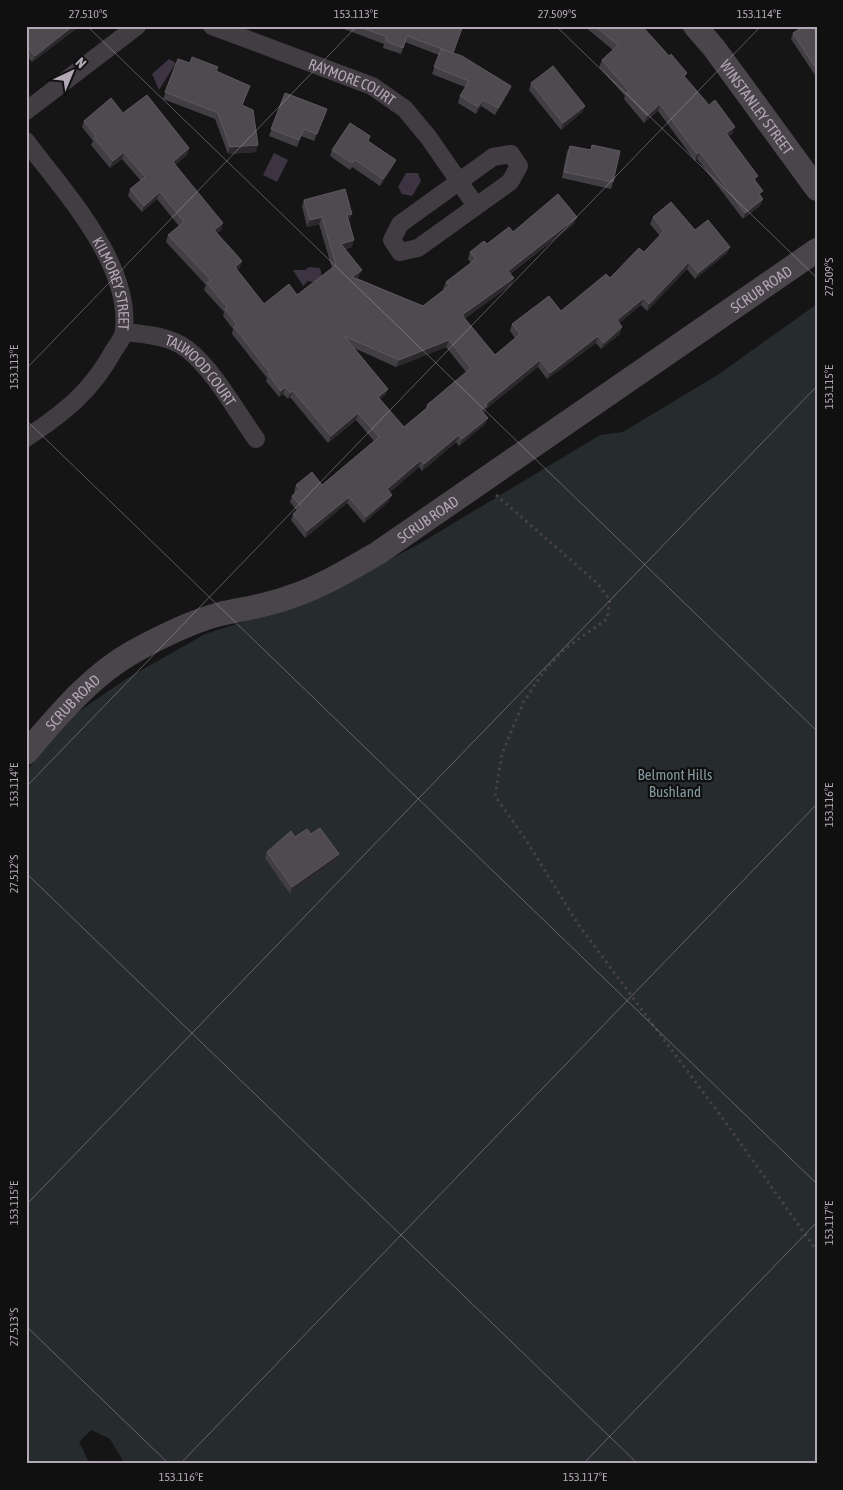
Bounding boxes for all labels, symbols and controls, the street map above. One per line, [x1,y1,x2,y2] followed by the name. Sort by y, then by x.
[69,7,107,21] text: 27.510°S
[334,7,378,21] text: 153.113°E
[538,7,576,21] text: 27.509°S
[737,7,781,21] text: 153.114°E
[48,48,98,98] north arrow
[73,54,90,71] text: N
[306,55,399,109] street label: RAYMORE COURT
[717,56,797,158] street label: WINSTANLEY STREET
[90,233,133,331] street label: KILMOREY STREET
[822,258,836,296] text: 27.509°S
[727,262,795,316] street label: SCRUB ROAD
[163,331,240,409] street label: TALWOOD COURT
[7,345,21,389] text: 153.113°E
[822,365,836,409] text: 153.115°E
[394,492,461,546] street label: SCRUB ROAD
[42,671,103,733] street label: SCRUB ROAD
[7,763,21,807] text: 153.114°E
[638,766,712,800] park label: Belmont Hills Bushland
[822,783,836,827] text: 153.116°E
[7,855,21,893] text: 27.512°S
[7,1181,21,1225] text: 153.115°E
[822,1201,836,1245] text: 153.117°E
[7,1308,21,1346] text: 27.513°S
[159,1470,203,1484] text: 153.116°E
[563,1470,607,1484] text: 153.117°E

